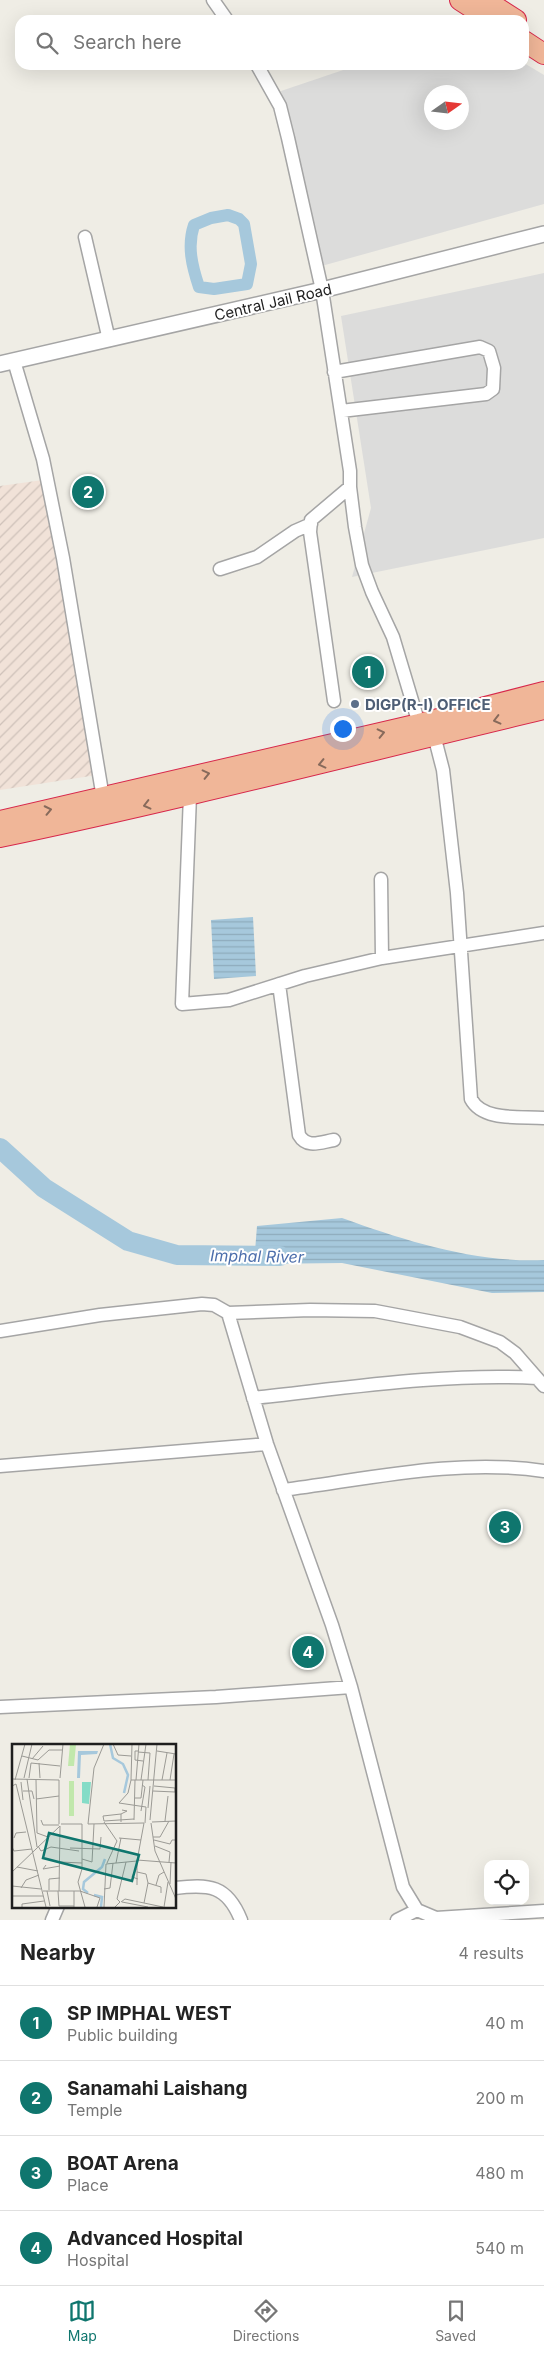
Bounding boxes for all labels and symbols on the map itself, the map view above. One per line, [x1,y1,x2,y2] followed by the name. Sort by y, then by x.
[424,85,469,130] north arrow
[212,279,334,325] street label: Central Jail Road
[72,473,104,511] pin: 2
[352,653,384,691] pin: 1
[365,695,491,714] place label: DIGP(R-I) OFFICE
[349,698,361,710] marker: DIGP(R-I) OFFICE
[492,714,501,725] one-way arrow
[330,716,356,742] your location
[377,728,386,739] one-way arrow
[317,758,326,769] one-way arrow
[202,769,210,780] one-way arrow
[143,799,151,809] one-way arrow
[43,805,52,816] one-way arrow
[210,1245,305,1267] water label: Imphal River
[489,1508,521,1546] pin: 3
[292,1633,324,1671] pin: 4
[12,1744,176,1908] inset map

